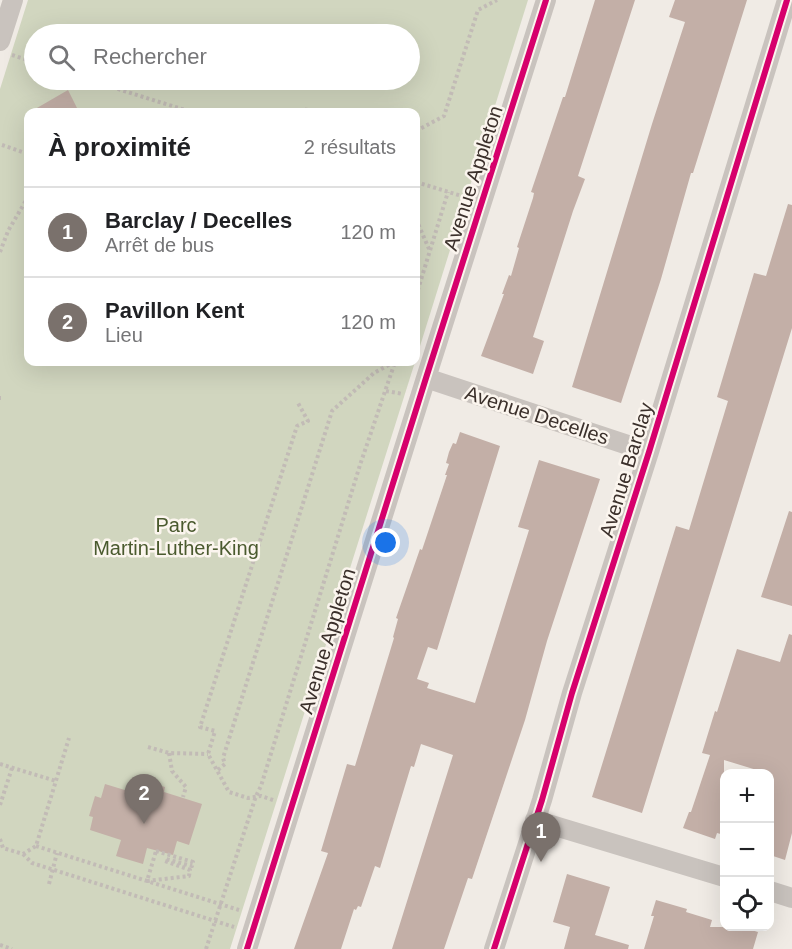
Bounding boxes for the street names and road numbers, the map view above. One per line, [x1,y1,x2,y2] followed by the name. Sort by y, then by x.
[439,103,507,253] street label: Avenue Appleton
[462,381,612,449] street label: Avenue Decelles
[595,400,657,540] street label: Avenue Barclay
[294,566,360,716] street label: Avenue Appleton

